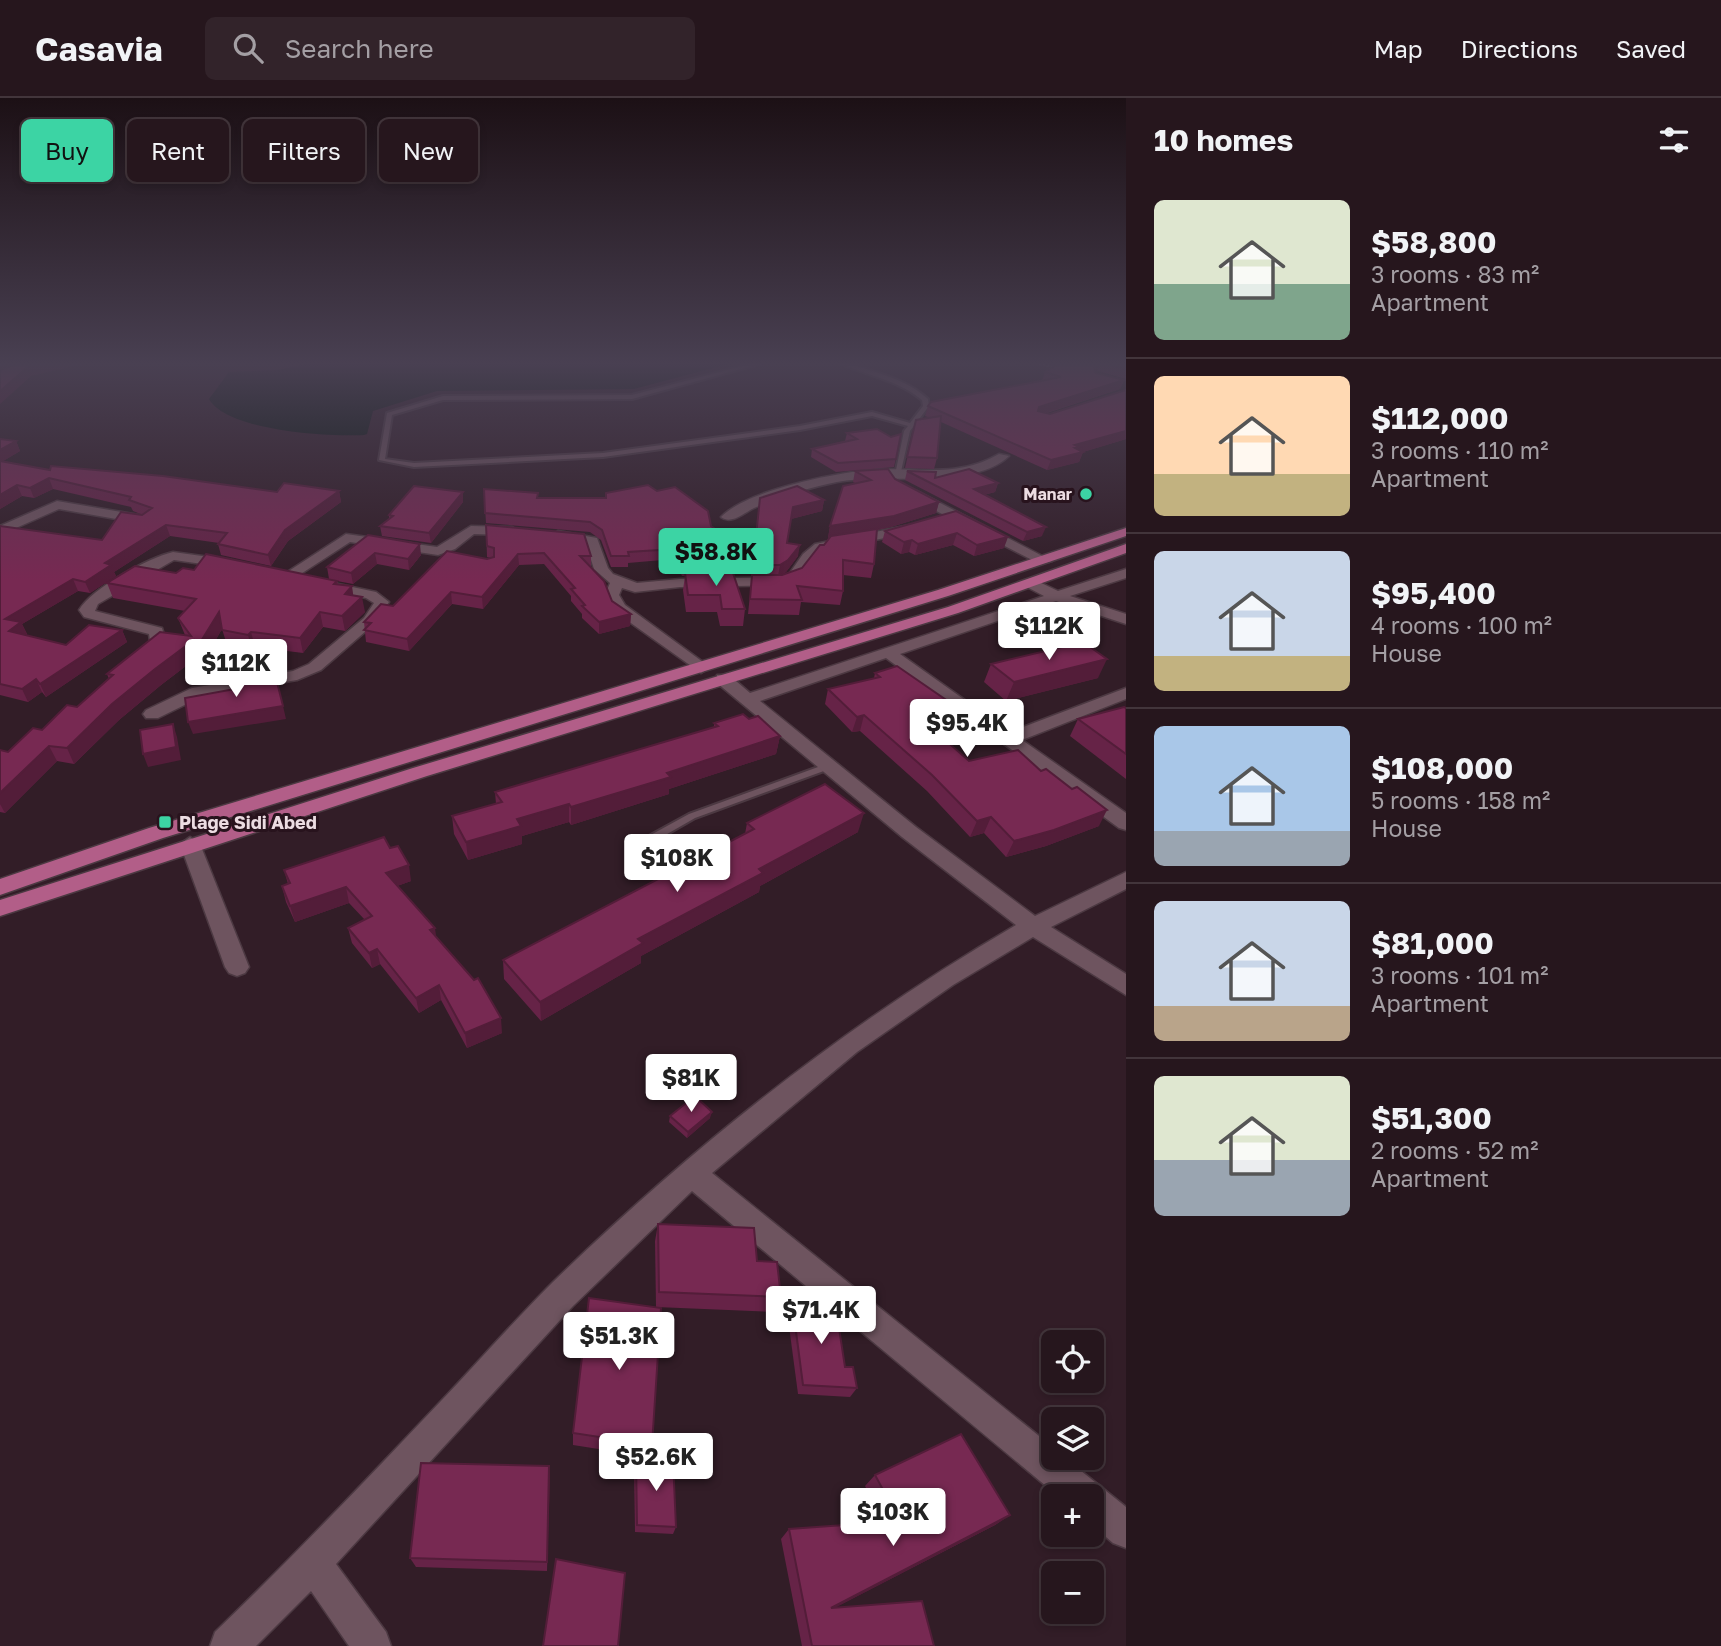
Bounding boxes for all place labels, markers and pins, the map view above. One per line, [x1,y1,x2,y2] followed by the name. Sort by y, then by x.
[1023,484,1072,504] place label: Manar
[1078,486,1094,502] marker: Manar
[659,528,773,588] pin: $58.8K
[1000,602,1098,662] pin: $112K
[187,640,285,699] pin: $112K
[910,700,1024,759] pin: $95.4K
[179,811,317,833] place label: Plage Sidi Abed
[157,814,173,830] marker: Plage Sidi Abed
[628,834,726,894] pin: $108K
[650,1054,732,1114] pin: $81K
[764,1286,878,1346] pin: $71.4K
[562,1312,676,1372] pin: $51.3K
[599,1434,713,1493] pin: $52.6K
[844,1488,942,1548] pin: $103K

